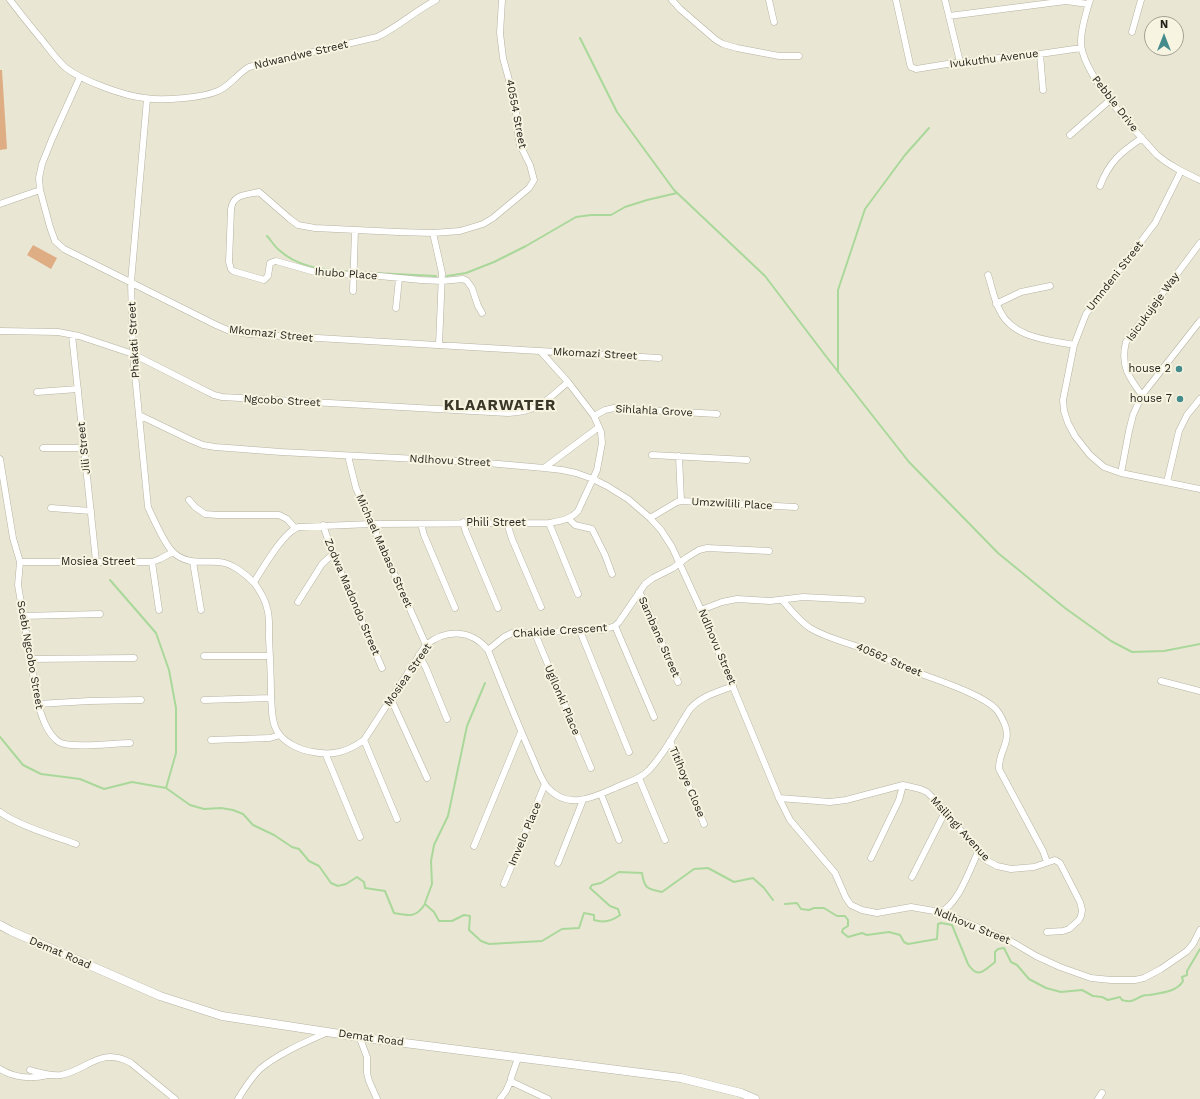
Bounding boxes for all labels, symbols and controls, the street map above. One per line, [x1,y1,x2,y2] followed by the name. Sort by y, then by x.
[1144,16,1184,56] north arrow
[1160,18,1168,31] text: N
[253,38,349,72] street label: Ndwandwe Street
[949,47,1039,71] street label: Ivukuthu Avenue
[1089,73,1141,135] street label: Pebble Drive
[503,78,529,150] street label: 40554 Street
[1084,238,1146,314] street label: Umndeni Street
[314,265,378,283] street label: Ihubo Place
[1124,270,1182,344] street label: Isicukujeje Way
[125,302,143,378] street label: Phakati Street
[228,323,314,345] street label: Mkomazi Street
[553,345,637,363] street label: Mkomazi Street
[1128,362,1171,376] place label: house 2
[1174,364,1184,374] marker: house 2
[243,392,321,410] street label: Ngcobo Street
[1130,392,1172,406] place label: house 7
[1175,394,1185,404] marker: house 7
[444,397,556,415] district label: KLAARWATER
[615,402,693,420] street label: Sihlahla Grove
[75,421,93,475] street label: Jili Street
[409,452,491,470] street label: Ndlhovu Street
[353,492,415,610] street label: Michael Mabaso Street
[691,495,773,513] street label: Umzwilili Place
[466,516,526,530] street label: Phili Street
[321,537,383,657] street label: Zodwa Madondo Street
[61,555,135,569] street label: Mosiea Street
[635,595,683,679] street label: Sambane Street
[14,600,46,710] street label: Scebi Ngcobo Street
[695,607,739,687] street label: Ndlhovu Street
[512,621,608,641] street label: Chakide Crescent
[854,640,924,680] street label: 40562 Street
[381,641,435,709] street label: Mosiea Street
[541,663,583,737] street label: Ugilonki Place
[666,745,708,819] street label: Titihoye Close
[927,794,993,864] street label: Msilingi Avenue
[506,800,544,868] street label: Imvelo Place
[932,905,1012,947] street label: Ndlhovu Street
[27,934,93,972] street label: Demat Road
[337,1027,405,1049] street label: Demat Road

